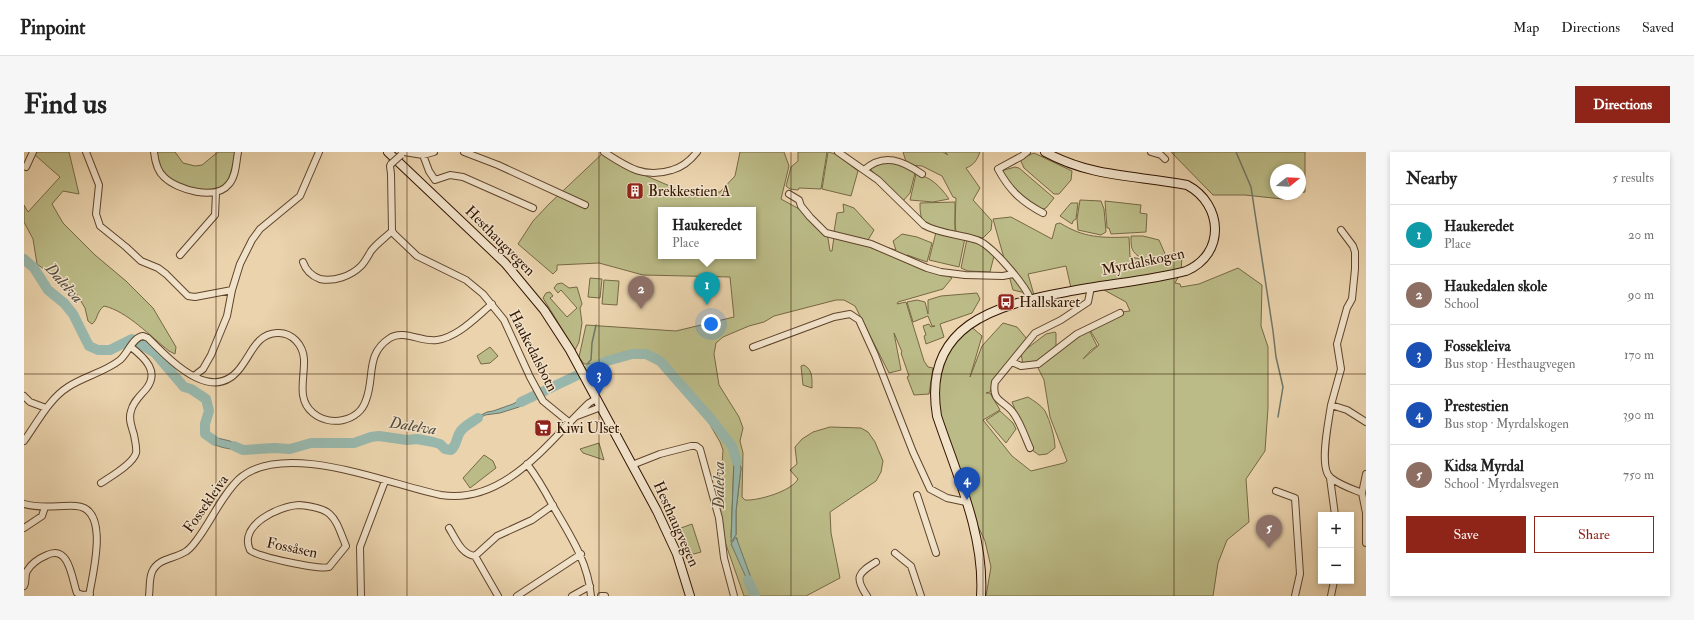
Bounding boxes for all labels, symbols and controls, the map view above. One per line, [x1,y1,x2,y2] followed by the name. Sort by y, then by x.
[20,16,85,40] text: Pinpoint
[1513,19,1539,36] text: Map
[1561,19,1620,36] text: Directions
[1642,19,1674,36] text: Saved
[1575,86,1670,123] button: Directions
[24,87,107,122] text: Find us
[1270,164,1306,200] north arrow
[1406,168,1457,189] text: Nearby
[1612,170,1654,186] text: 5 results
[625,181,645,201] building icon: Brekkestien A
[648,182,731,201] place label: Brekkestien A
[461,202,539,280] street label: Hesthaugvegen
[658,207,756,259] popup
[672,216,742,235] text: Haukeredet
[1444,217,1514,236] text: Haukeredet
[1417,227,1421,243] text: 1
[1628,227,1654,243] text: 20 m
[672,235,699,251] text: Place
[1444,236,1471,252] text: Place
[1100,244,1186,280] street label: Myrdalskogen
[40,258,87,307] water label: Dalelva
[694,272,720,305] pin: 1
[628,276,654,309] pin: 2
[1444,277,1547,296] text: Haukedalen skole
[1416,287,1422,303] text: 2
[1628,287,1654,303] text: 90 m
[996,292,1016,312] bus stop icon: Hallskaret
[1019,293,1080,312] place label: Hallskaret
[1444,296,1479,312] text: School
[504,307,562,395] street label: Haukedalsbotn
[701,314,721,334] your location
[1444,337,1511,356] text: Fossekleiva
[1417,347,1422,363] text: 3
[1624,347,1654,363] text: 170 m
[1444,356,1576,372] text: Bus stop · Hesthaugvegen
[586,362,612,395] pin: 3
[1444,397,1509,416] text: Prestestien
[1415,407,1423,423] text: 4
[1623,407,1654,423] text: 390 m
[387,412,438,440] water label: Dalelva
[1444,416,1569,432] text: Bus stop · Myrdalskogen
[533,418,553,438] supermarket icon: Kiwi Ulset
[556,419,620,438] place label: Kiwi Ulset
[1444,457,1524,476] text: Kidsa Myrdal
[709,461,729,510] water label: Dalelva
[954,467,980,500] pin: 4
[1416,467,1422,483] text: 5
[1623,467,1654,483] text: 750 m
[179,471,233,537] street label: Fossekleiva
[1444,476,1559,492] text: School · Myrdalsvegen
[649,478,703,570] street label: Hesthaugvegen
[1318,512,1354,584] map controls
[1318,512,1354,548] button: +
[1256,515,1282,548] pin: 5
[1406,516,1526,553] button: Save
[1534,516,1654,553] button: Share
[265,533,320,563] street label: Fossåsen
[1318,548,1354,584] button: −

